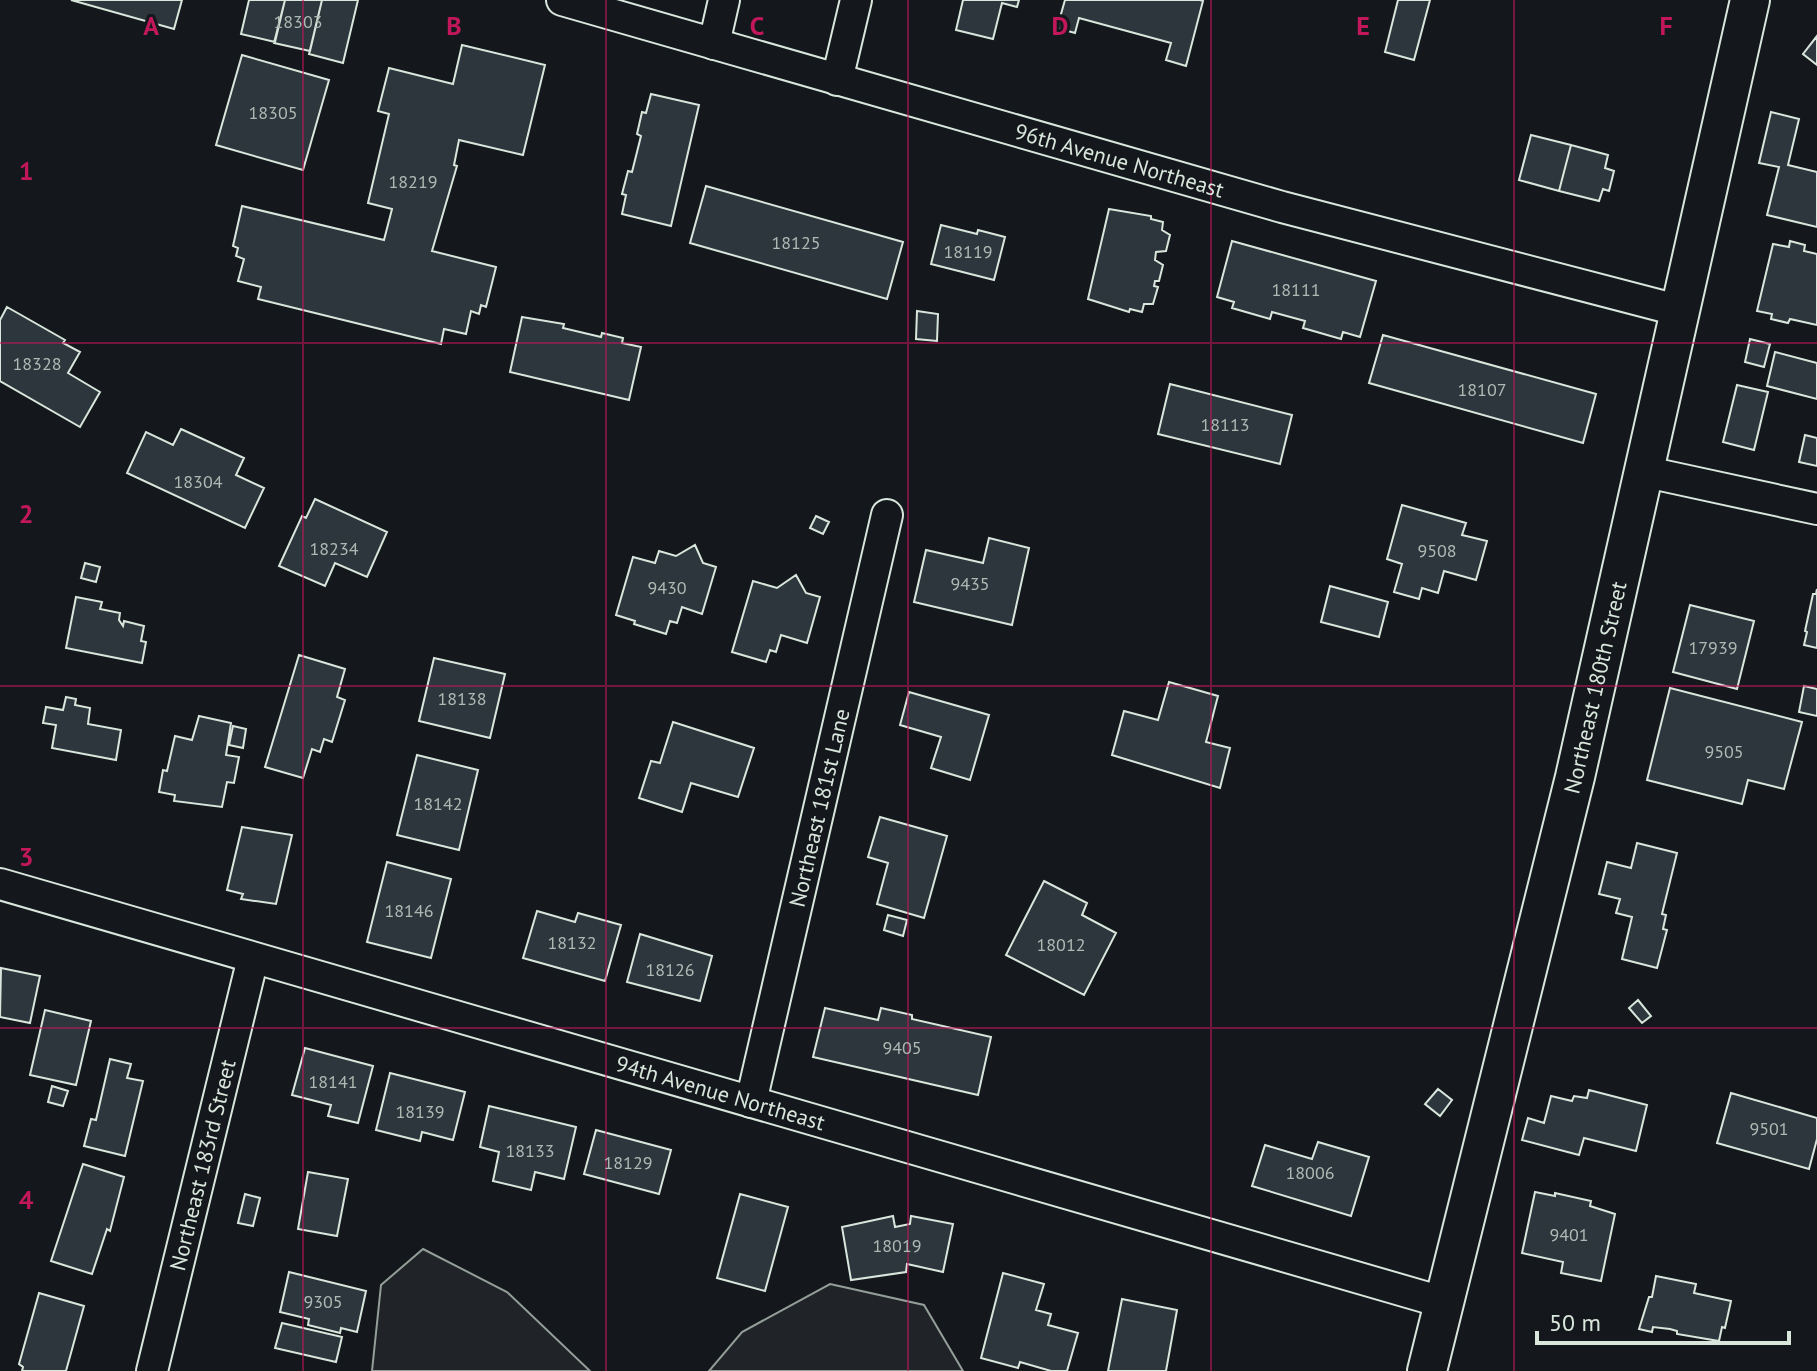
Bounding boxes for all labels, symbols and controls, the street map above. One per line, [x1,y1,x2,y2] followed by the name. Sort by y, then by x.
[143,9,159,42] text: A
[446,9,462,42] text: B
[750,9,764,42] text: C
[1052,9,1068,42] text: D
[1356,9,1370,42] text: E
[1659,9,1673,42] text: F
[273,10,323,33] house number: 18303
[248,101,298,124] house number: 18305
[1012,117,1228,204] street label: 96th Avenue Northeast
[19,154,33,187] text: 1
[388,170,438,193] house number: 18219
[771,231,821,254] house number: 18125
[943,240,993,263] house number: 18119
[1271,278,1321,301] house number: 18111
[12,352,62,375] house number: 18328
[1457,378,1507,401] house number: 18107
[1200,413,1250,436] house number: 18113
[173,470,223,493] house number: 18304
[19,497,33,530] text: 2
[309,537,359,560] house number: 18234
[1417,539,1457,562] house number: 9508
[950,572,990,595] house number: 9435
[647,576,687,599] house number: 9430
[1557,578,1633,796] street label: Northeast 180th Street
[1688,636,1738,659] house number: 17939
[437,687,487,710] house number: 18138
[783,706,856,910] street label: Northeast 181st Lane
[1704,740,1744,763] house number: 9505
[413,792,463,815] house number: 18142
[19,840,33,873] text: 3
[384,899,434,922] house number: 18146
[547,931,597,954] house number: 18132
[1036,933,1086,956] house number: 18012
[645,958,695,981] house number: 18126
[882,1036,922,1059] house number: 9405
[613,1049,829,1137] street label: 94th Avenue Northeast
[163,1056,242,1274] street label: Northeast 183rd Street
[308,1070,358,1093] house number: 18141
[395,1100,445,1123] house number: 18139
[1749,1117,1789,1140] house number: 9501
[505,1139,555,1162] house number: 18133
[603,1151,653,1174] house number: 18129
[1285,1161,1335,1184] house number: 18006
[19,1183,34,1216] text: 4
[1549,1223,1589,1246] house number: 9401
[872,1234,922,1257] house number: 18019
[303,1290,343,1313] house number: 9305
[1537,1295,1789,1345] scale bar
[1549,1307,1601,1338] text: 50 m

